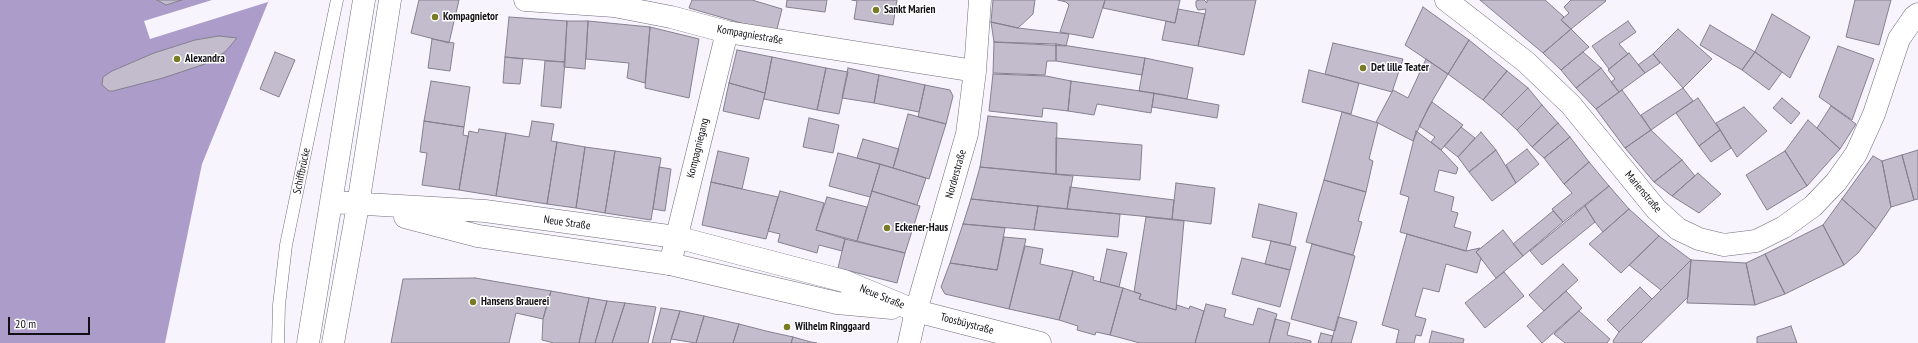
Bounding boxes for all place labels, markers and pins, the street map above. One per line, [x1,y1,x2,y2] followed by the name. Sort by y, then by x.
[884,3,935,17] place label: Sankt Marien
[871,5,881,15] marker: Sankt Marien
[443,10,498,24] place label: Kompagnietor
[430,12,440,22] marker: Kompagnietor
[185,52,225,66] place label: Alexandra
[172,54,182,64] marker: Alexandra
[1371,61,1429,75] place label: Det lille Teater
[1358,63,1368,73] marker: Det lille Teater
[895,221,948,235] place label: Eckener-Haus
[882,223,892,233] marker: Eckener-Haus
[481,295,549,309] place label: Hansens Brauerei
[468,297,478,307] marker: Hansens Brauerei
[795,320,870,334] place label: Wilhelm Ringgaard
[782,322,792,332] marker: Wilhelm Ringgaard

